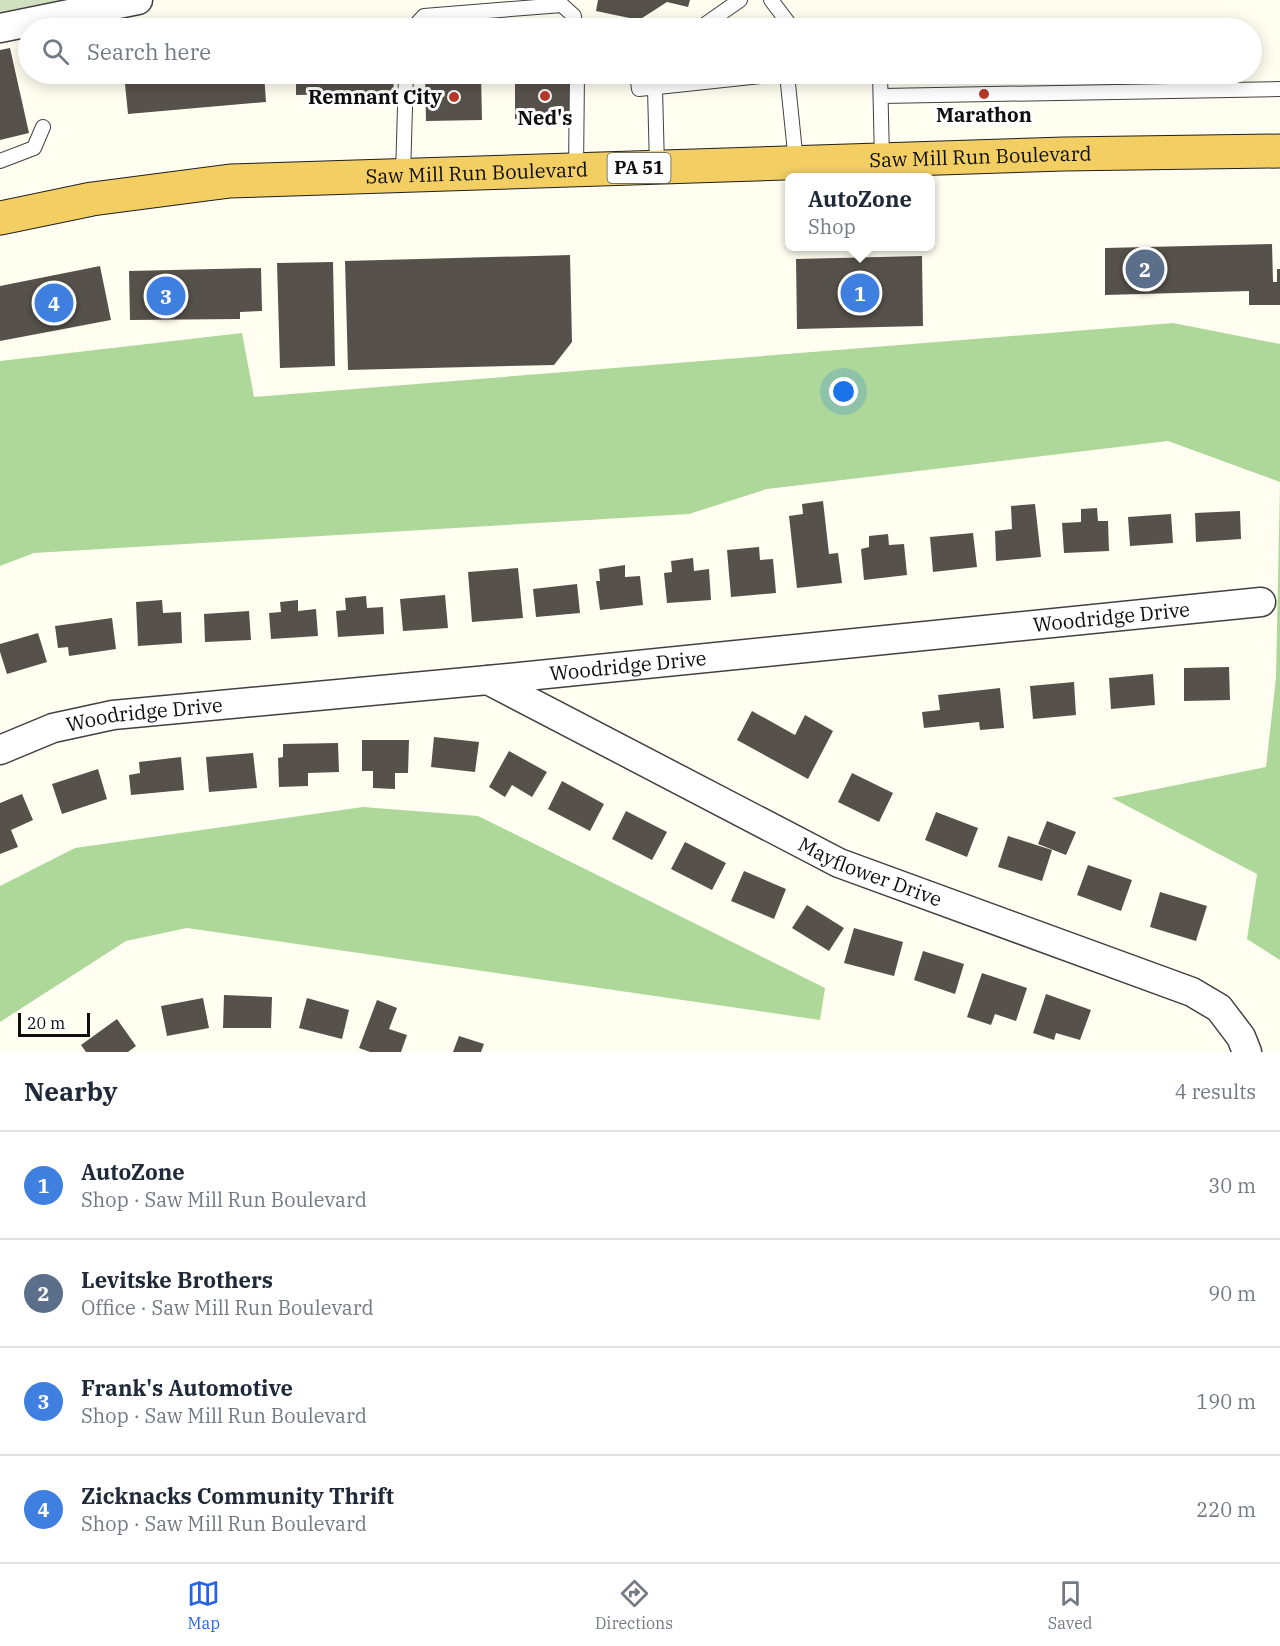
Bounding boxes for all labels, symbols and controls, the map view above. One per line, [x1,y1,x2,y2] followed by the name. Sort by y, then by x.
[18,18,1262,84] search box
[39,35,72,68] icon: search
[87,37,211,66] text: Search here
[308,83,443,110] place label: Remnant City
[977,87,991,101] marker: Marathon
[538,89,552,103] marker: Ned's
[447,90,461,104] marker: Remnant City
[936,101,1032,128] place label: Marathon
[517,104,573,131] place label: Ned's
[869,140,1092,173] street label: Saw Mill Run Boulevard
[608,153,670,183] road number: PA 51
[365,155,588,190] street label: Saw Mill Run Boulevard
[785,173,935,251] popup
[808,184,912,213] text: AutoZone
[808,213,856,240] text: Shop
[1126,246,1164,292] pin: 2
[840,270,880,316] pin: 1
[146,274,186,318] pin: 3
[34,280,74,326] pin: 4
[829,377,858,406] your location
[1032,595,1191,638] street label: Woodridge Drive
[548,644,708,687] street label: Woodridge Drive
[64,691,224,738] street label: Woodridge Drive
[794,830,946,912] street label: Mayflower Drive
[18,1010,90,1038] scale bar
[27,1013,65,1033] text: 20 m
[24,1074,118,1108] text: Nearby
[1175,1078,1256,1105] text: 4 results
[81,1157,185,1186] text: AutoZone
[38,1172,50,1199] text: 1
[1208,1172,1256,1199] text: 30 m
[81,1186,367,1213] text: Shop · Saw Mill Run Boulevard
[81,1265,273,1294] text: Levitske Brothers
[38,1280,50,1307] text: 2
[1208,1280,1256,1307] text: 90 m
[81,1294,374,1321] text: Office · Saw Mill Run Boulevard
[81,1373,293,1402] text: Frank's Automotive
[38,1388,50,1415] text: 3
[1196,1388,1256,1415] text: 190 m
[81,1402,367,1429] text: Shop · Saw Mill Run Boulevard
[81,1481,394,1510] text: Zicknacks Community Thrift
[38,1496,50,1523] text: 4
[1196,1496,1256,1523] text: 220 m
[81,1510,367,1537] text: Shop · Saw Mill Run Boulevard
[187,1577,220,1633] tab: Map
[595,1577,673,1633] tab: Directions
[1048,1577,1093,1633] tab: Saved

